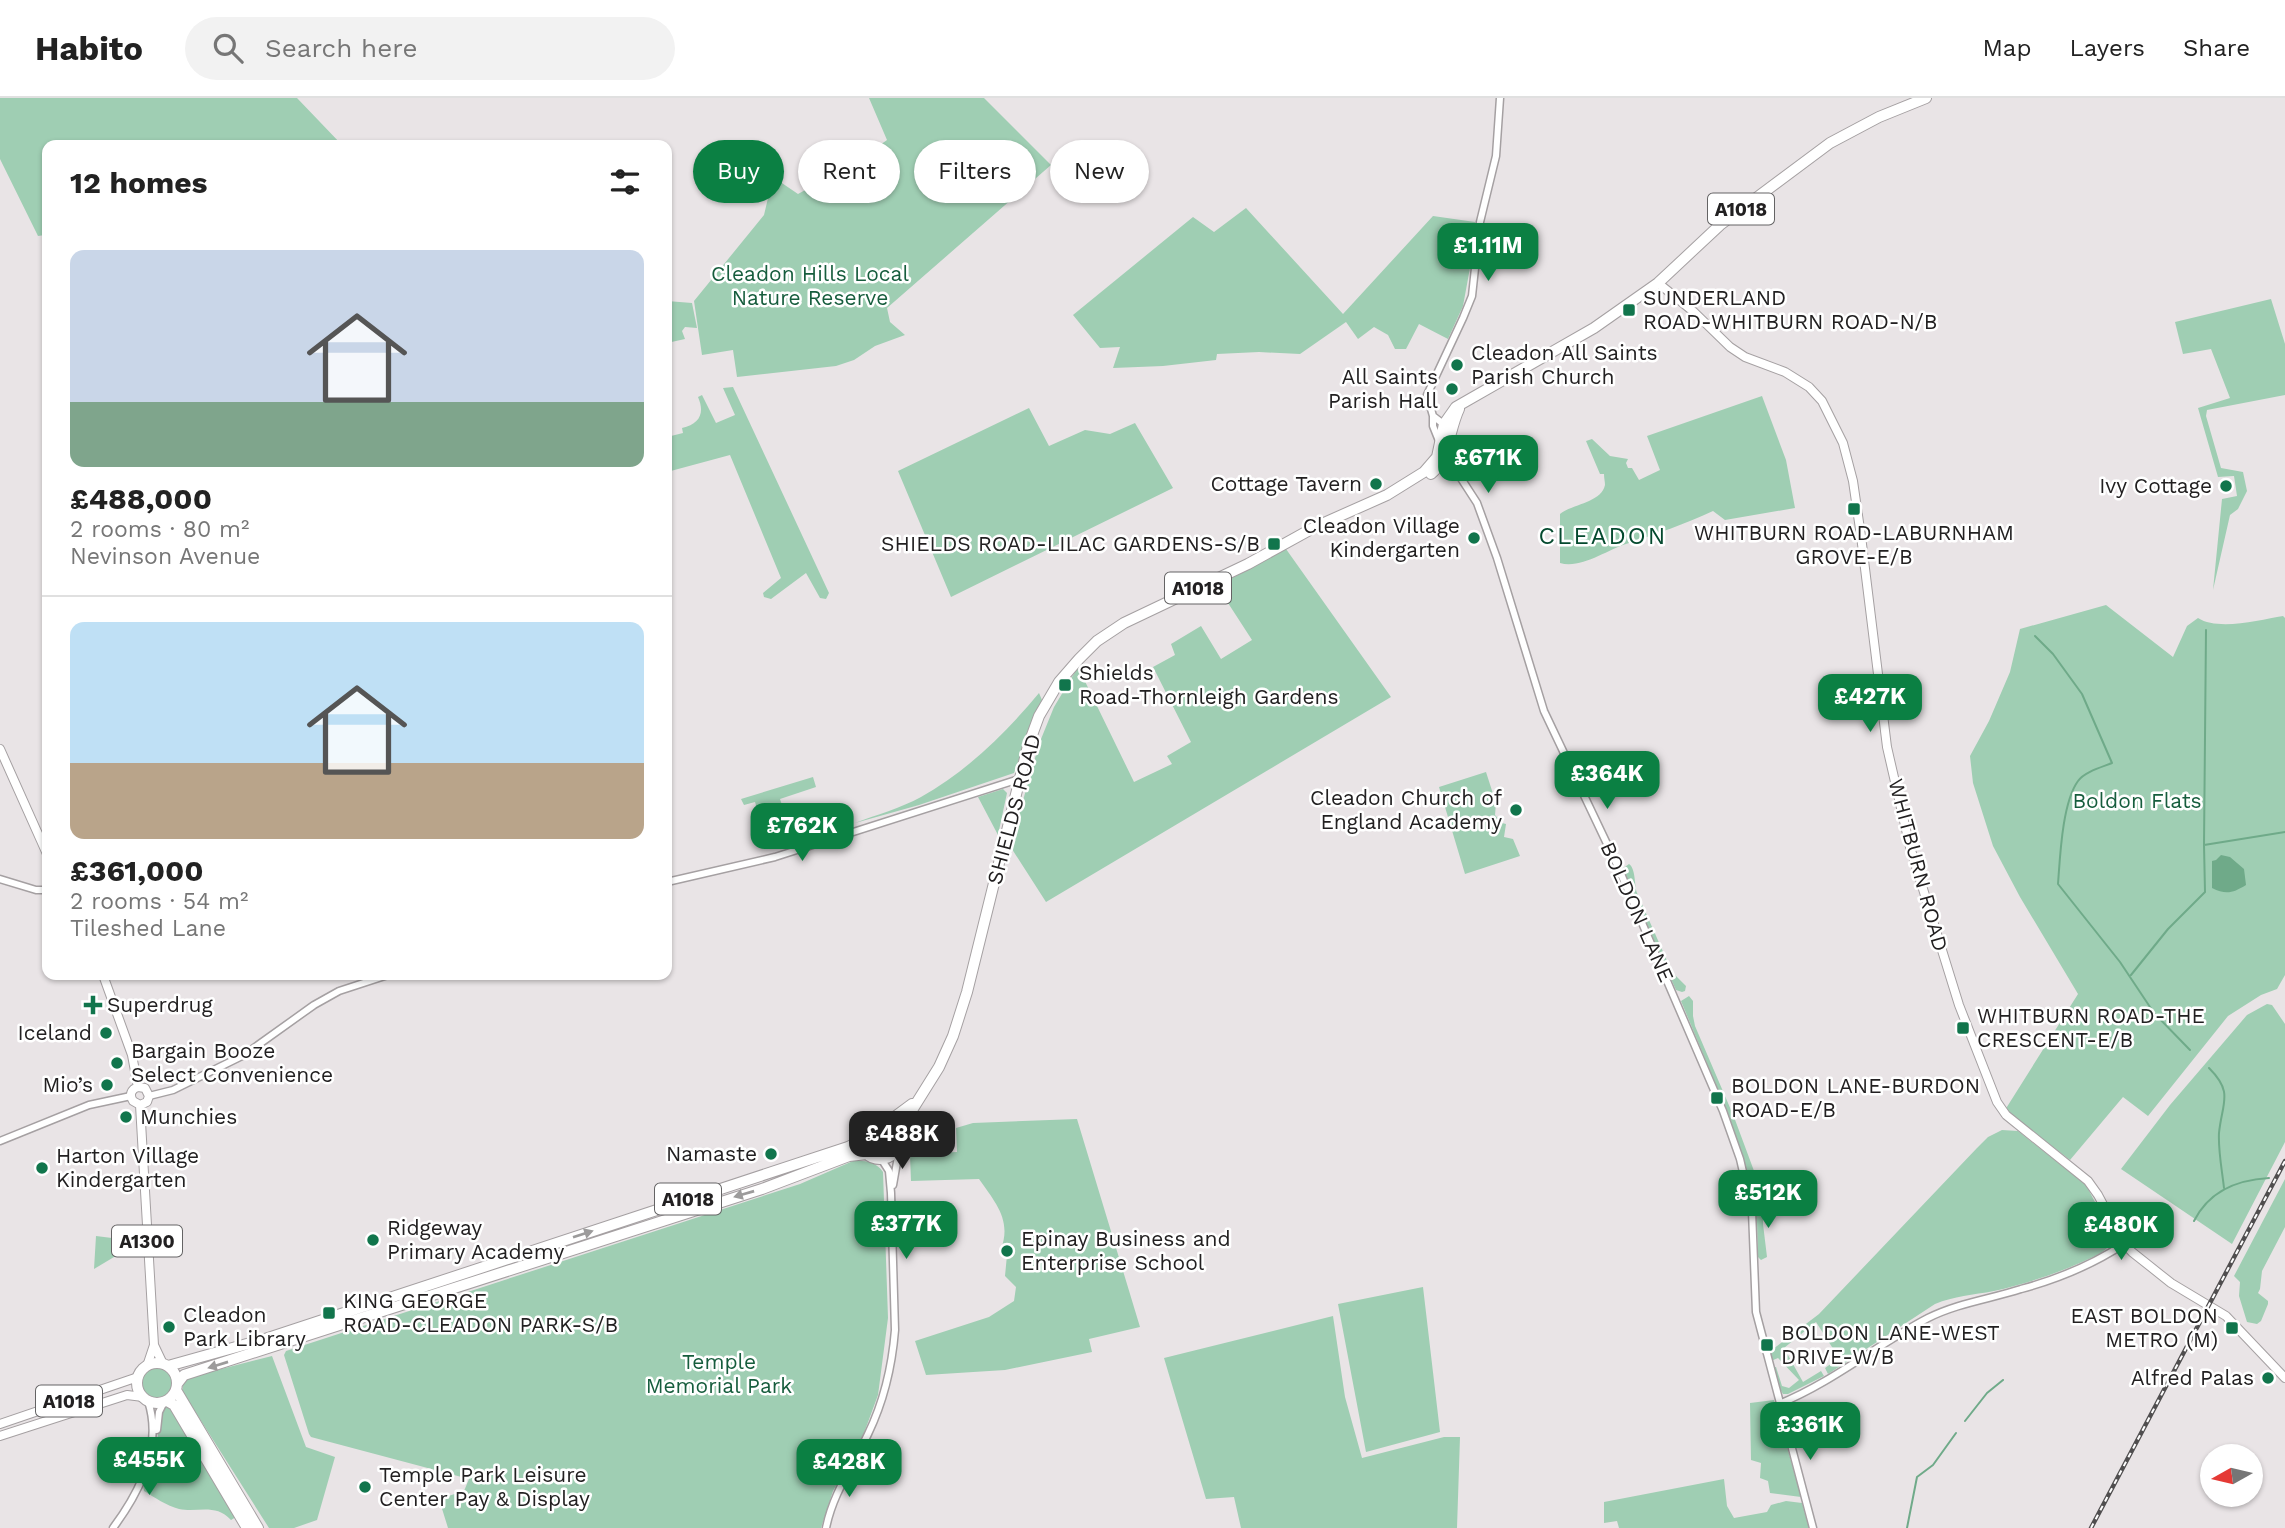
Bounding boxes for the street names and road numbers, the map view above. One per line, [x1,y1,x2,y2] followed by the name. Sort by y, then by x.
[1708,194,1774,225] road number: A1018
[1165,573,1231,603] road number: A1018
[981,731,1046,887] street label: SHIELDS ROAD
[1883,776,1954,954] street label: WHITBURN ROAD
[1595,838,1680,986] street label: BOLDON LANE
[655,1184,721,1214] road number: A1018
[112,1226,182,1256] road number: A1300
[36,1386,102,1416] road number: A1018

